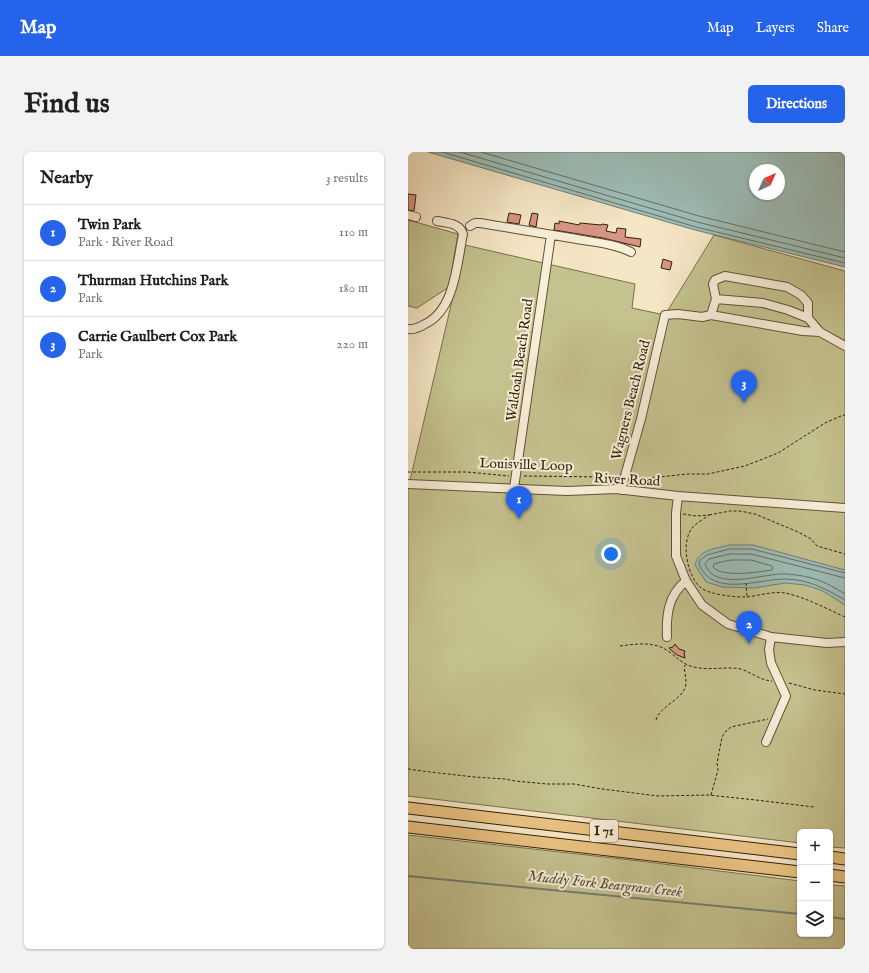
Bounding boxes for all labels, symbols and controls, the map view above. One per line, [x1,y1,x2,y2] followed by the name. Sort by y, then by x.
[20,16,56,40] text: Map
[707,19,734,37] text: Map
[756,19,795,37] text: Layers
[817,19,849,37] text: Share
[748,85,845,123] button: Directions
[24,87,110,122] text: Find us
[749,164,785,200] north arrow
[40,168,93,189] text: Nearby
[326,170,368,187] text: 3 results
[78,215,141,234] text: Twin Park
[51,224,55,241] text: 1
[339,224,368,241] text: 110 m
[78,234,173,251] text: Park · River Road
[78,271,229,290] text: Thurman Hutchins Park
[50,280,56,297] text: 2
[339,280,368,297] text: 180 m
[78,290,103,307] text: Park
[502,297,538,423] street label: Waldoah Beach Road
[78,327,237,346] text: Carrie Gaulbert Cox Park
[51,336,55,353] text: 3
[337,336,368,353] text: 220 m
[607,338,655,462] street label: Wagners Beach Road
[78,346,103,363] text: Park
[731,370,757,403] pin: 3
[479,454,573,476] street label: Louisville Loop
[593,469,661,491] street label: River Road
[506,486,532,519] pin: 1
[601,544,621,564] your location
[736,611,762,644] pin: 2
[590,820,618,842] road number: I 71
[797,829,833,937] map controls
[797,829,833,865] button: +
[797,865,833,901] button: −
[526,866,683,903] water label: Muddy Fork Beargrass Creek
[797,901,833,937] button: layers

